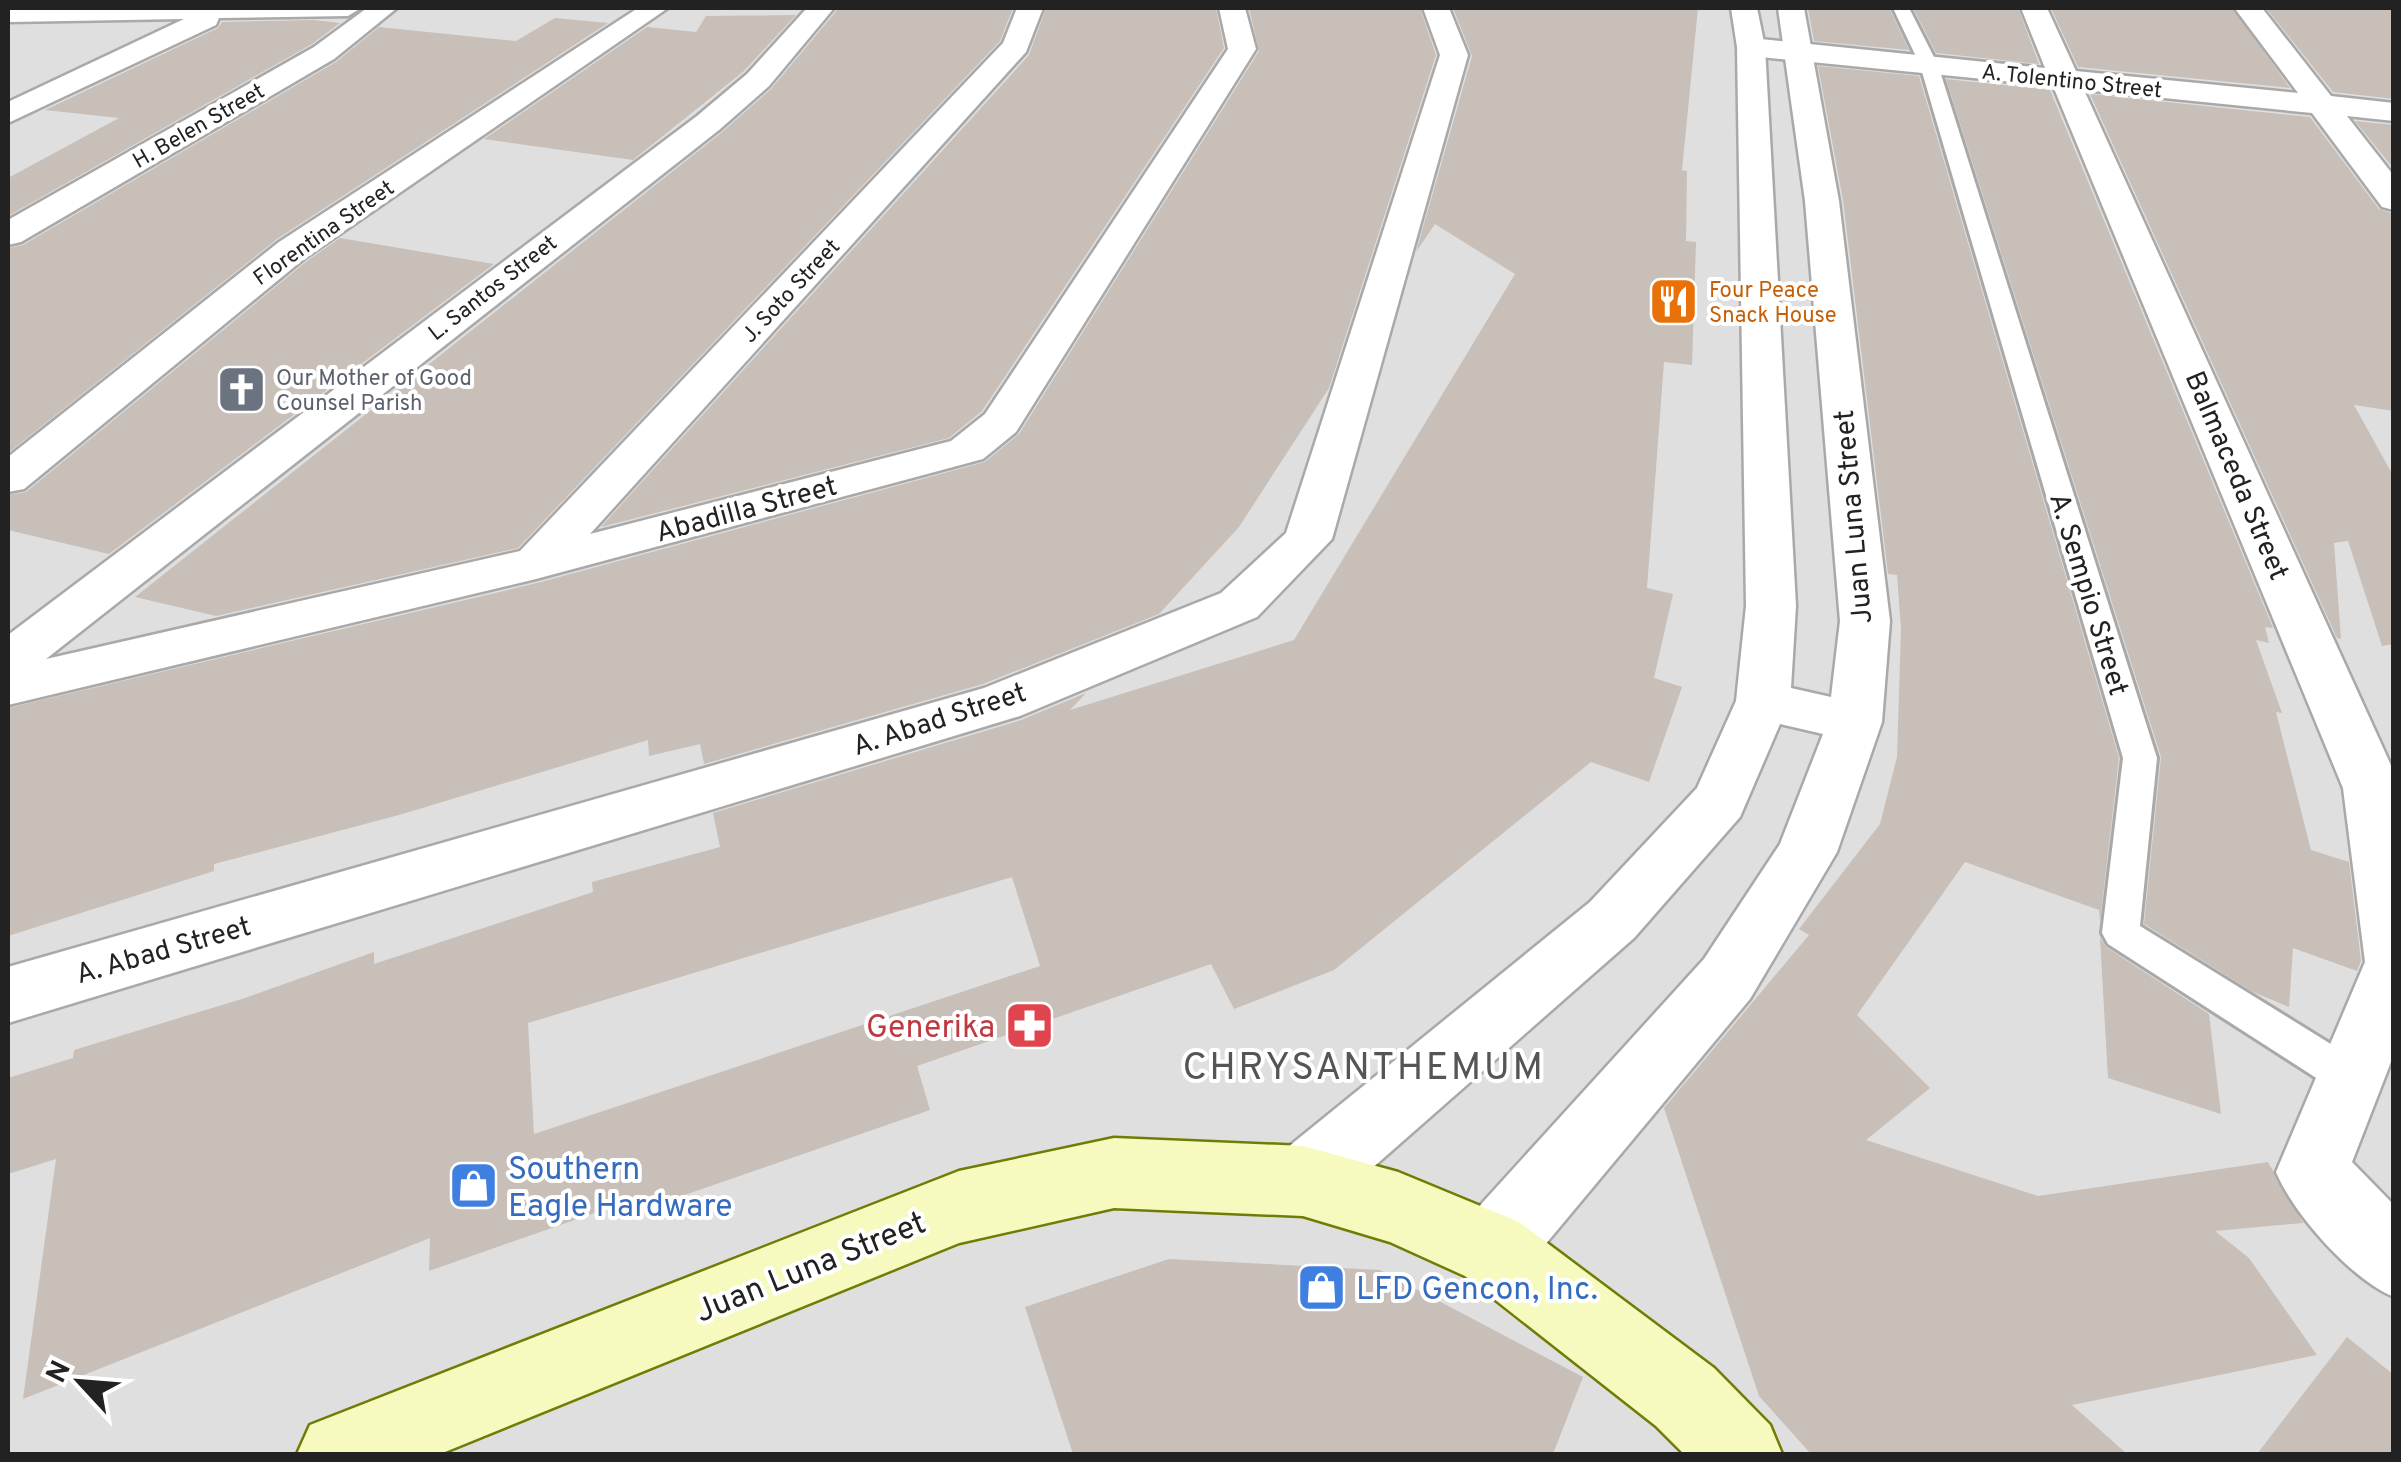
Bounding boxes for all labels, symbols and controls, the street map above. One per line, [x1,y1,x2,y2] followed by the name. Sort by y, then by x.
[1980,60,2163,105] street label: A. Tolentino Street
[129,79,270,176] street label: H. Belen Street
[249,175,400,293] street label: Florentina Street
[424,230,563,348] street label: L. Santos Street
[737,234,847,349] street label: J. Soto Street
[1648,276,1700,328] restaurant icon: Four Peace Snack House
[1709,278,1836,330] place label: Four Peace Snack House
[215,364,267,416] church icon: Our Mother of Good Counsel Parish
[276,366,472,418] place label: Our Mother of Good Counsel Parish
[2175,366,2295,586] street label: Balmaceda Street
[1828,408,1882,625] street label: Juan Luna Street
[652,469,841,552] street label: Abadilla Street
[2039,489,2135,700] street label: A. Sempio Street
[849,676,1031,766] street label: A. Abad Street
[72,910,256,994] street label: A. Abad Street
[1004,1000,1056,1052] pharmacy icon: Generika
[866,1009,995,1049] place label: Generika
[1183,1045,1546,1094] district label: CHRYSANTHEMUM
[508,1151,732,1228] place label: Southern Eagle Hardware
[447,1160,499,1212] shop icon: Southern Eagle Hardware
[690,1204,932,1333] street label: Juan Luna Street
[1295,1262,1347,1314] shop icon: LFD Gencon, Inc.
[1356,1271,1598,1311] place label: LFD Gencon, Inc.
[30,1332,130,1432] north arrow
[40,1355,81,1389] text: N

